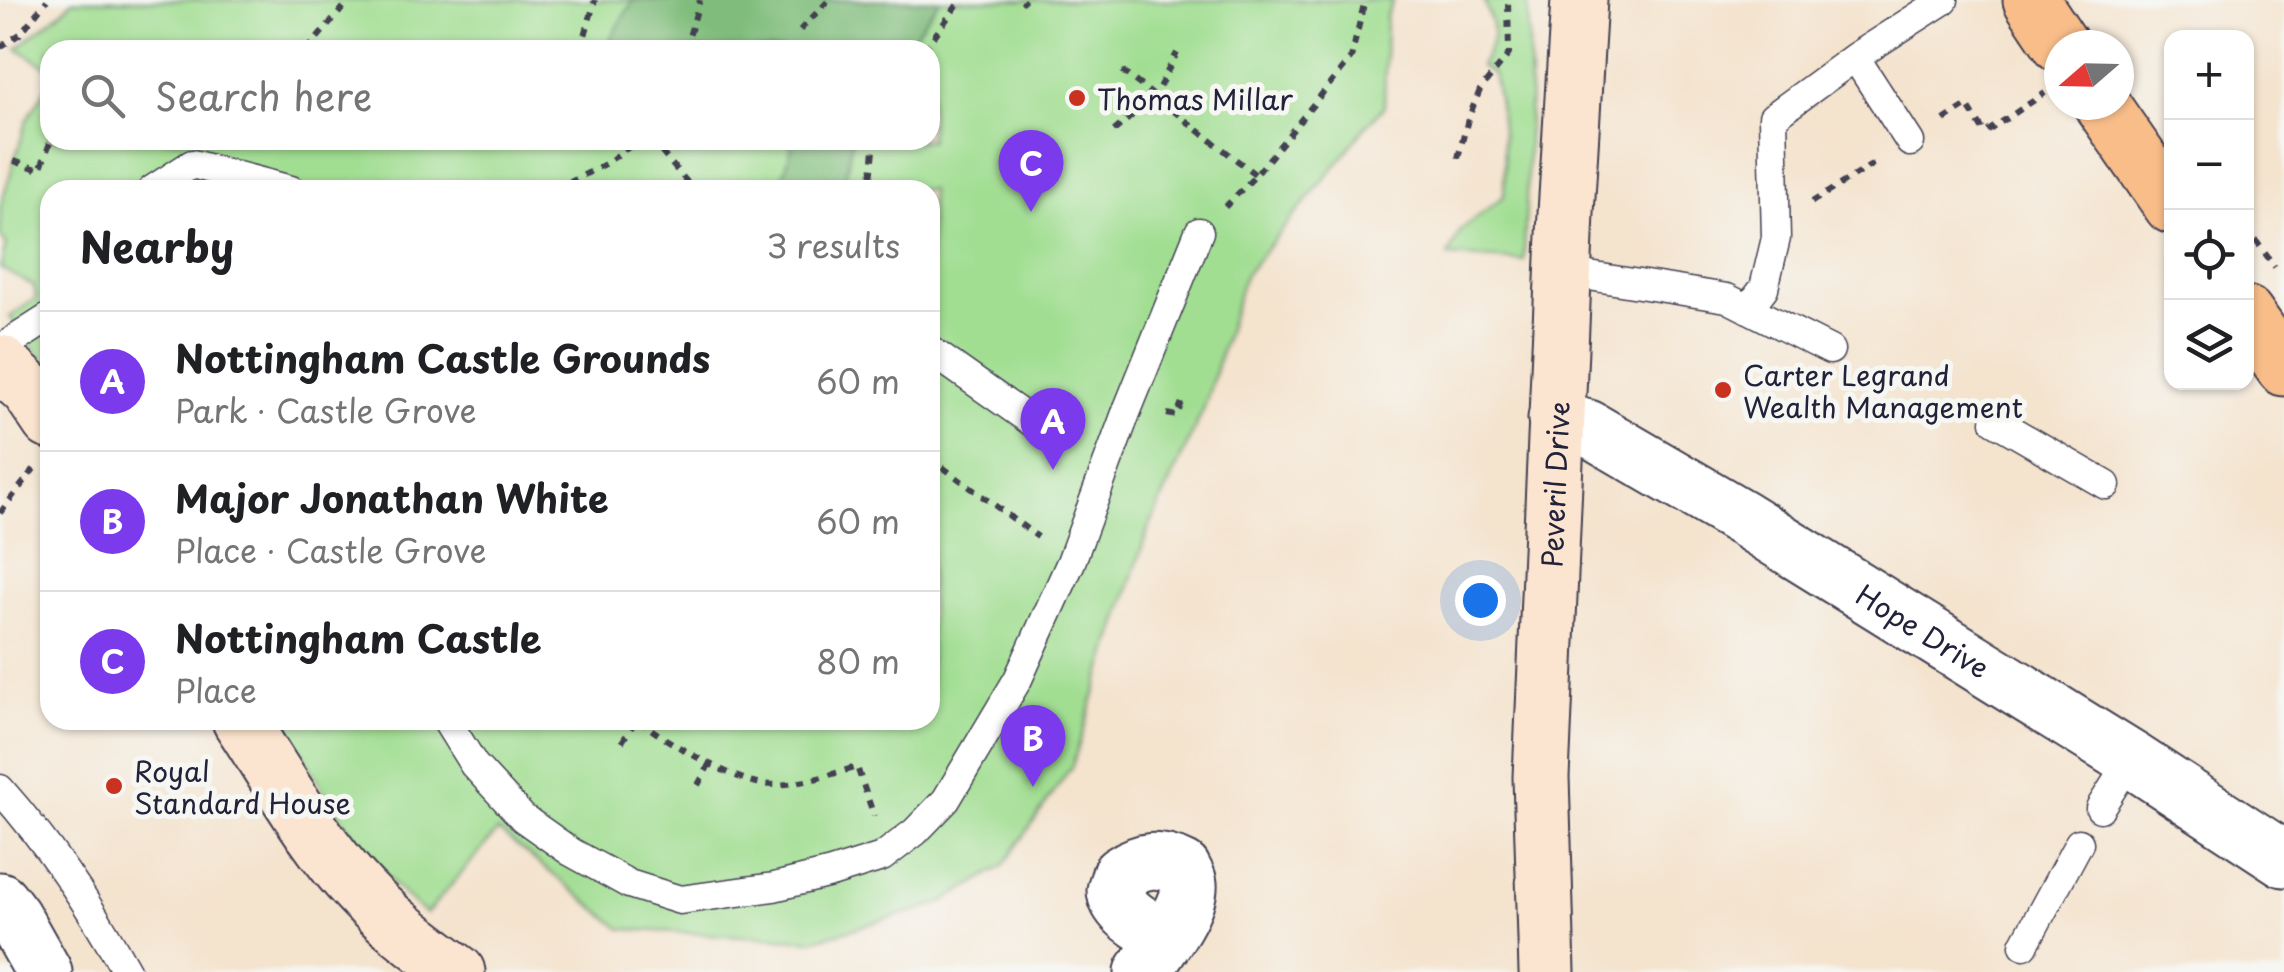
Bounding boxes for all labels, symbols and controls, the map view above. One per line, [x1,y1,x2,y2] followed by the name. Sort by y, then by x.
[2044,30,2134,120] north arrow
[2164,30,2254,390] map controls
[2164,30,2254,120] button: +
[40,40,940,150] search box
[155,67,372,124] text: Search here
[75,68,130,123] icon: search
[1097,77,1293,120] place label: Thomas Millar
[1066,87,1088,109] marker: Thomas Millar
[2164,120,2254,210] button: −
[998,130,1064,212] pin: C
[2164,210,2254,300] button: locate
[80,214,234,277] text: Nearby
[766,221,900,269] text: 3 results
[2164,300,2254,390] button: layers
[175,329,710,386] text: Nottingham Castle Grounds
[1743,353,2023,428] place label: Carter Legrand Wealth Management
[100,357,125,405] text: A
[816,357,900,405] text: 60 m
[1712,379,1734,401] marker: Carter Legrand Wealth Management
[175,386,477,434] text: Park · Castle Grove
[1020,388,1086,470] pin: A
[1529,400,1579,568] street label: Peveril Drive
[175,469,609,526] text: Major Jonathan White
[102,497,123,545] text: B
[816,497,900,545] text: 60 m
[175,526,486,574] text: Place · Castle Grove
[1849,573,1998,688] street label: Hope Drive
[1455,575,1506,626] your location
[175,609,541,666] text: Nottingham Castle
[100,637,125,685] text: C
[816,637,900,685] text: 80 m
[175,666,257,714] text: Place
[1000,704,1066,787] pin: B
[134,749,351,824] place label: Royal Standard House
[103,775,125,797] marker: Royal Standard House

